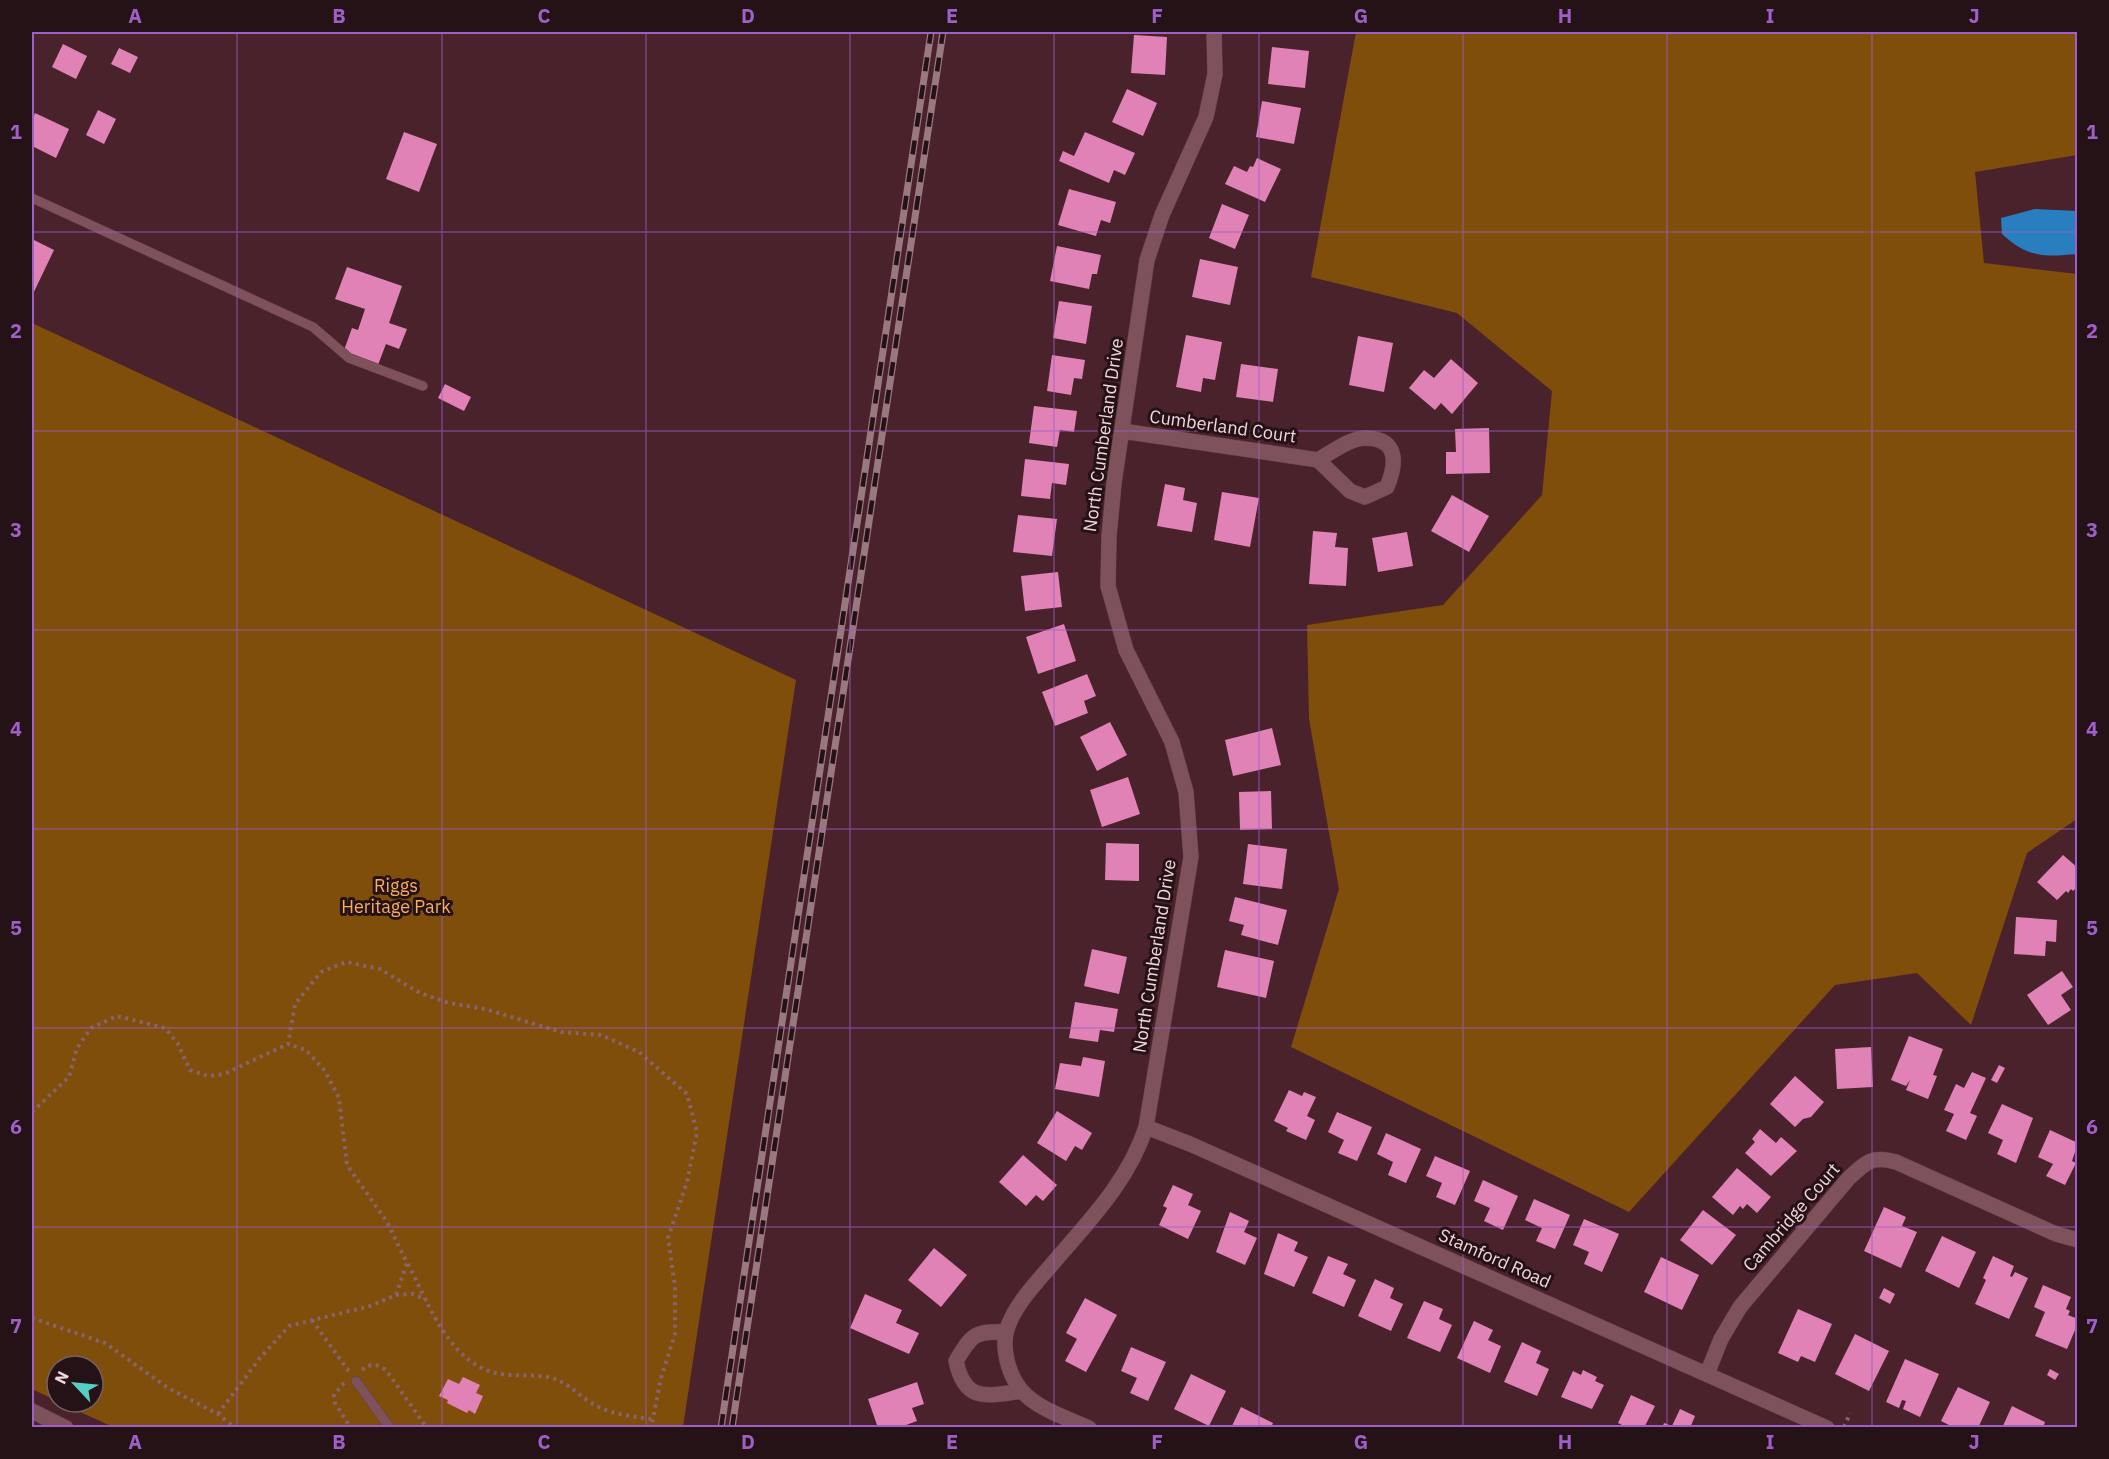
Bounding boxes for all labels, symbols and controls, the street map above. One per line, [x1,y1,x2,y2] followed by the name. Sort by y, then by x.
[128,2,142,29] text: A
[332,2,346,29] text: B
[537,2,551,29] text: C
[741,2,755,29] text: D
[946,2,958,29] text: E
[1151,2,1163,29] text: F
[1354,2,1368,29] text: G
[1558,2,1572,29] text: H
[1766,2,1774,29] text: I
[1968,2,1980,29] text: J
[10,118,22,145] text: 1
[2086,118,2098,145] text: 1
[10,317,22,344] text: 2
[2086,317,2098,344] text: 2
[1078,336,1128,533] street label: North Cumberland Drive
[1148,404,1298,448] street label: Cumberland Court
[10,516,22,543] text: 3
[2086,516,2098,543] text: 3
[10,715,22,742] text: 4
[2086,715,2098,742] text: 4
[1127,858,1181,1054] street label: North Cumberland Drive
[341,874,451,918] park label: Riggs Heritage Park
[10,914,22,941] text: 5
[2086,914,2098,941] text: 5
[10,1113,22,1140] text: 6
[2086,1113,2098,1140] text: 6
[1738,1158,1844,1276] street label: Cambridge Court
[1435,1223,1555,1293] street label: Stamford Road
[10,1312,22,1339] text: 7
[2086,1312,2098,1339] text: 7
[45,1354,105,1414] north arrow
[50,1368,73,1387] text: N
[128,1428,142,1455] text: A
[332,1428,346,1455] text: B
[537,1428,551,1455] text: C
[741,1428,755,1455] text: D
[946,1428,958,1455] text: E
[1151,1428,1163,1455] text: F
[1354,1428,1368,1455] text: G
[1558,1428,1572,1455] text: H
[1766,1428,1774,1455] text: I
[1968,1428,1980,1455] text: J

